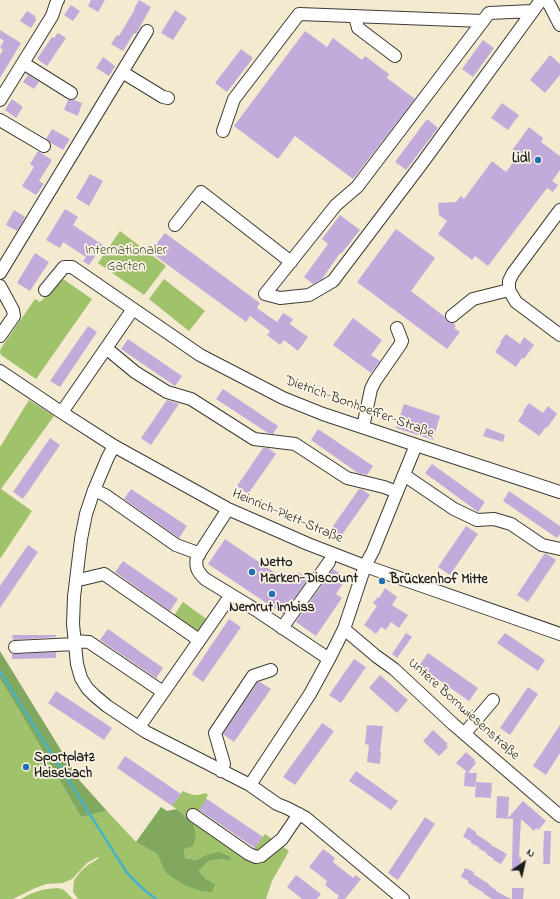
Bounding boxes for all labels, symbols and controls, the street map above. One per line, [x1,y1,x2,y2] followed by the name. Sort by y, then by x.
[512,152,530,168] place label: Lidl
[533,155,543,165] marker: Lidl
[85,244,167,276] park label: Internationaler Garten
[282,373,436,443] street label: Dietrich-Bonhoeffer-Straße
[229,486,345,548] street label: Heinrich-Plett-Straße
[260,556,358,588] place label: Netto Marken-Discount
[247,567,257,577] marker: Netto Marken-Discount
[390,573,488,589] place label: Brückenhof Mitte
[377,576,387,586] marker: Brückenhof Mitte
[267,589,277,599] marker: Nemrut Imbiss
[229,601,315,617] place label: Nemrut Imbiss
[404,655,522,765] street label: Untere Bornwiesenstraße
[34,751,95,784] place label: Sportplatz Heisebach
[21,762,31,772] marker: Sportplatz Heisebach
[504,843,544,883] north arrow
[523,844,538,862] text: N

